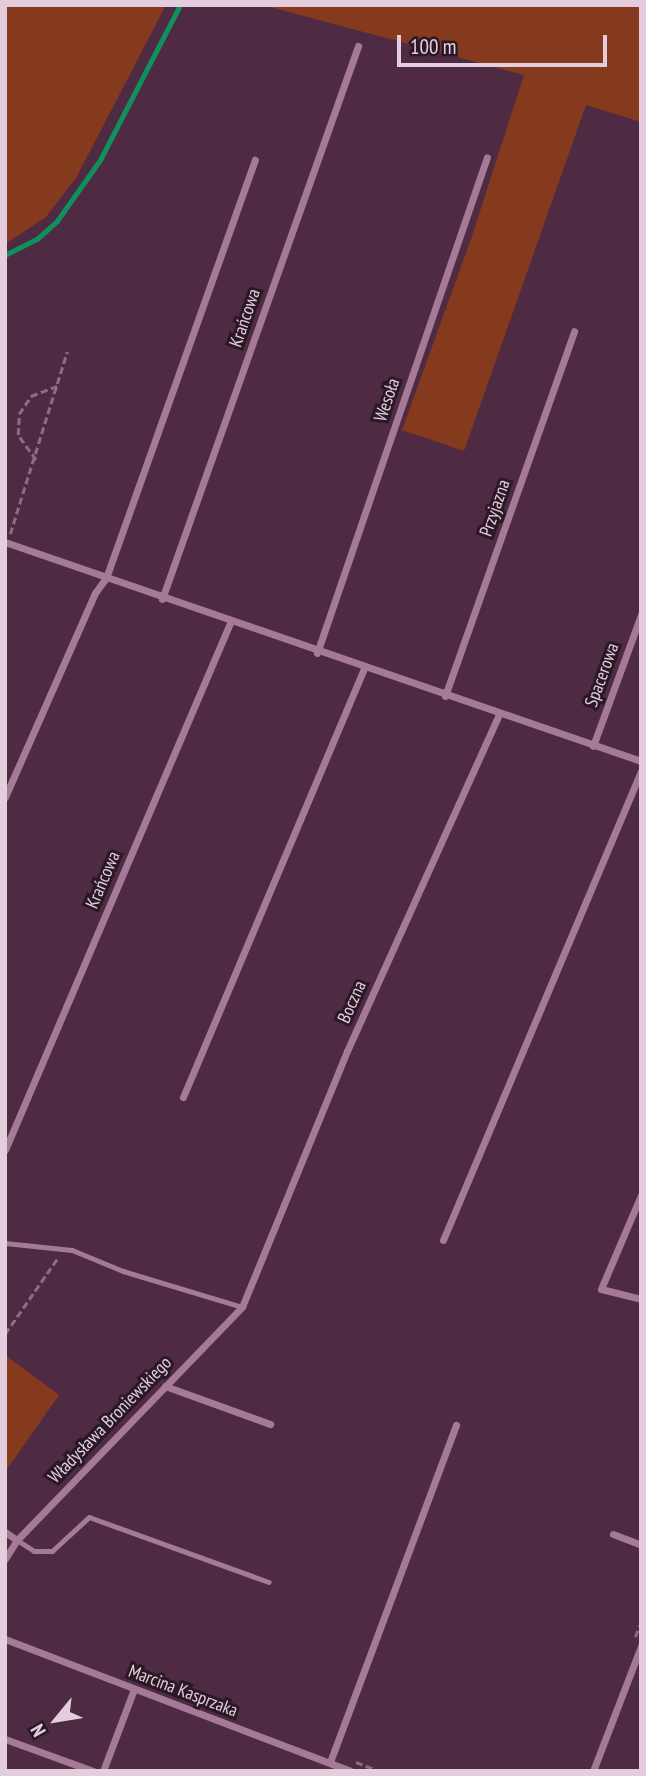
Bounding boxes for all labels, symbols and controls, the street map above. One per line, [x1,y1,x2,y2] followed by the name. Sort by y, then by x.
[401,21,611,65] scale bar
[410,33,456,60] text: 100 m
[225,286,265,350] street label: Krańcowa
[370,376,404,424] street label: Wesoła
[475,477,515,539] street label: Przyjazna
[580,640,624,710] street label: Spacerowa
[81,848,125,912] street label: Krańcowa
[333,977,371,1027] street label: Boczna
[44,1352,176,1488] street label: Władysława Broniewskiego
[125,1660,241,1722] street label: Marcina Kasprzaka
[21,1685,91,1755] north arrow
[25,1720,51,1741] text: N

